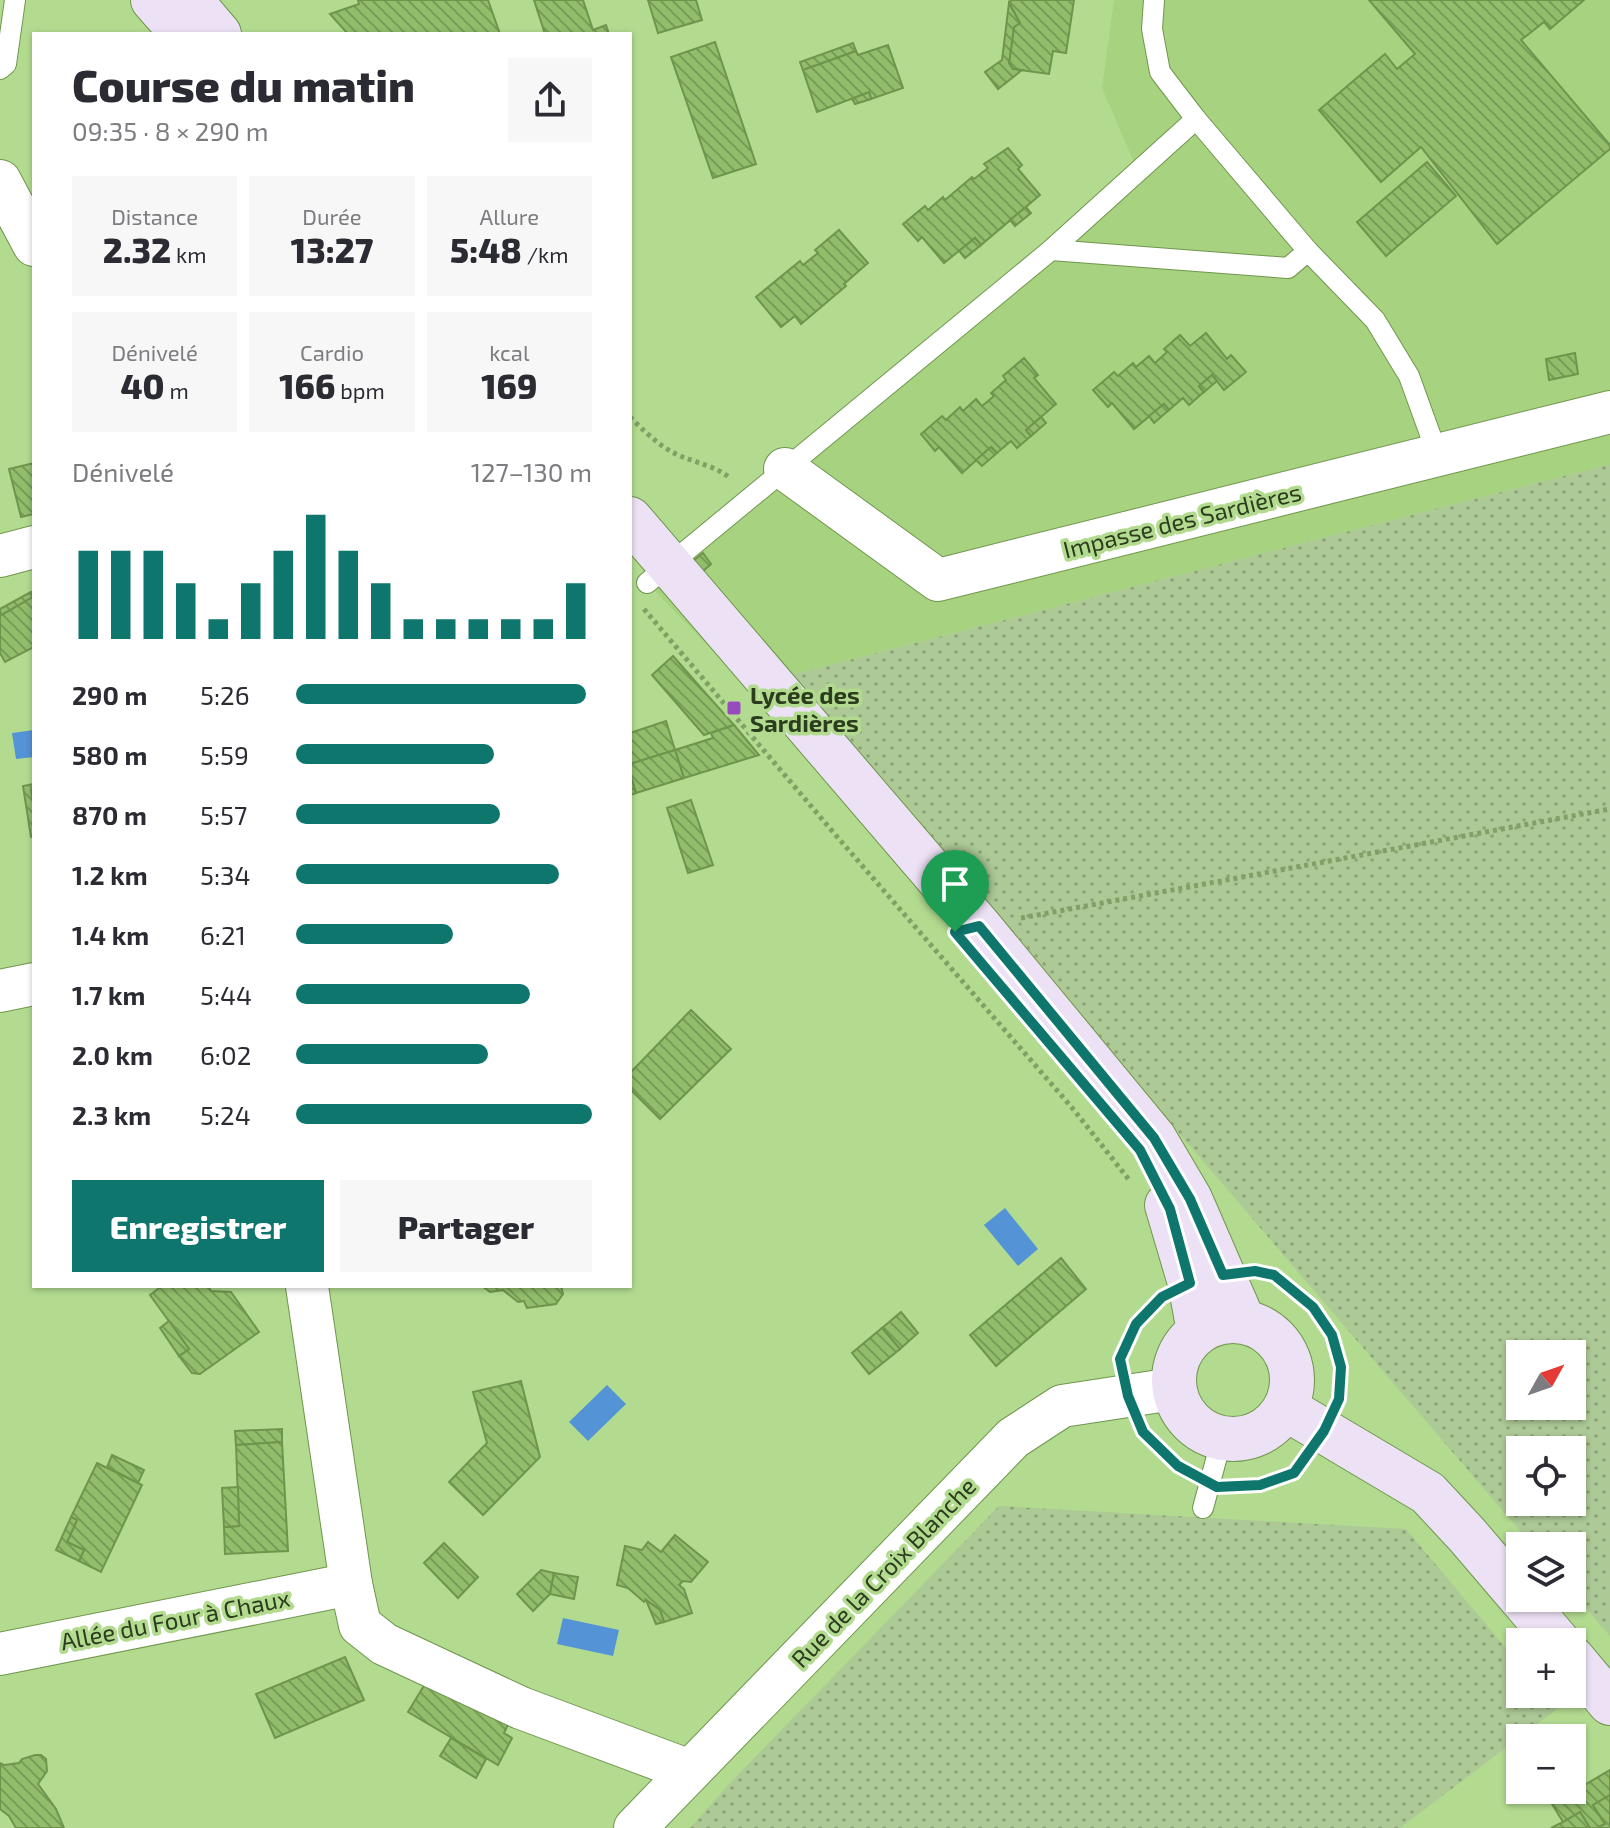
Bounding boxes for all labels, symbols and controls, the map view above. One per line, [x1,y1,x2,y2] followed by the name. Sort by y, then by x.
[72,58,415,111] text: Course du matin
[508,58,592,142] button: share
[72,115,269,146] text: 09:35 · 8 × 290 m
[111,203,198,229] text: Distance
[302,203,362,229] text: Durée
[479,203,539,229] text: Allure
[103,229,171,270] text: 2.32
[291,229,373,270] text: 13:27
[450,229,522,270] text: 5:48
[171,241,206,267] text: km
[522,241,569,267] text: /km
[111,339,198,365] text: Dénivelé
[300,339,364,365] text: Cardio
[489,339,529,365] text: kcal
[121,365,165,406] text: 40
[279,365,335,406] text: 166
[481,365,537,406] text: 169
[165,377,189,403] text: m
[335,377,385,403] text: bpm
[72,456,174,487] text: Dénivelé
[471,456,592,487] text: 127–130 m
[1060,476,1304,564] street label: Impasse des Sardières
[72,679,147,710] text: 290 m
[200,679,250,710] text: 5:26
[750,680,860,737] place label: Lycée des Sardières
[725,699,743,717] marker: Lycée des Sardières
[72,739,147,770] text: 580 m
[200,739,249,770] text: 5:59
[72,799,147,830] text: 870 m
[200,799,247,830] text: 5:57
[921,850,989,932] pin
[72,859,148,890] text: 1.2 km
[200,859,251,890] text: 5:34
[933,862,977,906] icon: arrive
[72,919,149,950] text: 1.4 km
[200,919,246,950] text: 6:21
[72,979,146,1010] text: 1.7 km
[200,979,252,1010] text: 5:44
[72,1039,153,1070] text: 2.0 km
[200,1039,251,1070] text: 6:02
[72,1099,151,1130] text: 2.3 km
[200,1099,251,1130] text: 5:24
[72,1180,324,1272] button: Enregistrer
[340,1180,592,1272] button: Partager
[1506,1340,1586,1420] north arrow
[1506,1340,1586,1804] map controls
[1506,1436,1586,1516] button: locate
[785,1471,981,1673] street label: Rue de la Croix Blanche
[1506,1532,1586,1612] button: layers
[58,1582,292,1655] street label: Allée du Four à Chaux
[1506,1628,1586,1708] button: +
[1506,1724,1586,1804] button: −

